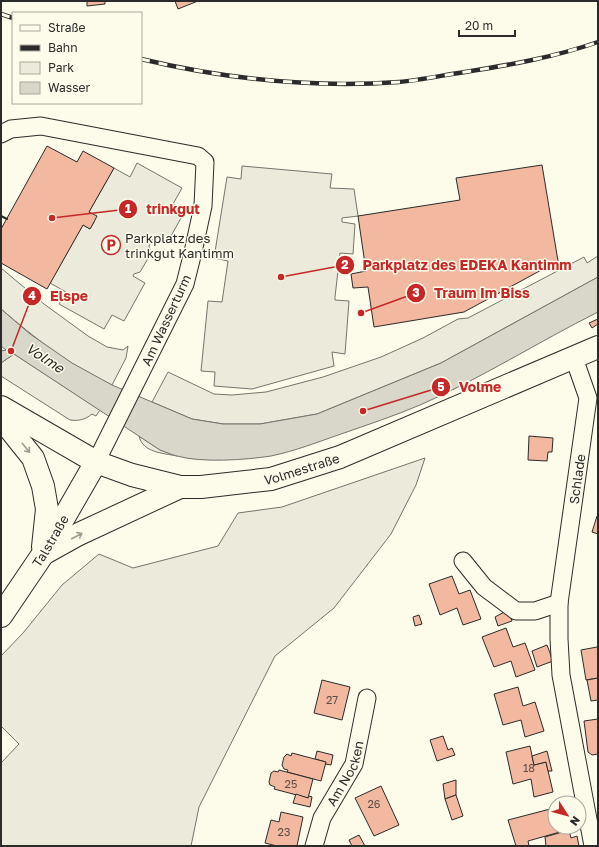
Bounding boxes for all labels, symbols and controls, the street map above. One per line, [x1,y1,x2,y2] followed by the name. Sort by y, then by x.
[12,12,142,104] legend
[459,12,515,38] scale bar
[465,18,493,33] text: 20 m
[48,20,86,35] text: Straße
[48,40,78,55] text: Bahn
[48,60,74,75] text: Park
[48,80,91,95] text: Wasser
[118,196,208,222] callout: trinkgut
[146,200,200,217] text: trinkgut
[125,201,131,216] text: 1
[125,230,234,261] place label: Parkplatz des trinkgut Kantimm
[100,234,122,256] parking icon: Parkplatz des trinkgut Kantimm
[335,252,579,278] callout: Parkplatz des EDEKA Kantimm
[363,256,571,273] text: Parkplatz des EDEKA Kantimm
[341,257,349,272] text: 2
[138,272,194,368] street label: Am Wasserturm
[406,280,538,306] callout: Traum Im Biss
[22,283,96,309] callout: Elspe
[434,284,530,301] text: Traum Im Biss
[412,285,420,300] text: 3
[50,287,88,304] text: Elspe
[28,288,36,303] text: 4
[23,339,68,377] water label: Volme
[431,374,510,400] callout: Volme
[459,378,501,395] text: Volme
[437,379,445,394] text: 5
[22,443,30,454] one-way arrow
[263,450,341,488] street label: Volmestraße
[566,453,588,505] street label: Schlade
[29,512,72,570] street label: Talstraße
[71,531,83,539] one-way arrow
[326,693,338,706] house number: 27
[323,739,366,809] street label: Am Nocken
[523,761,535,774] house number: 18
[285,777,297,790] house number: 25
[547,795,587,835] north arrow
[367,797,381,810] house number: 26
[568,814,583,828] text: N
[278,825,290,838] house number: 23

